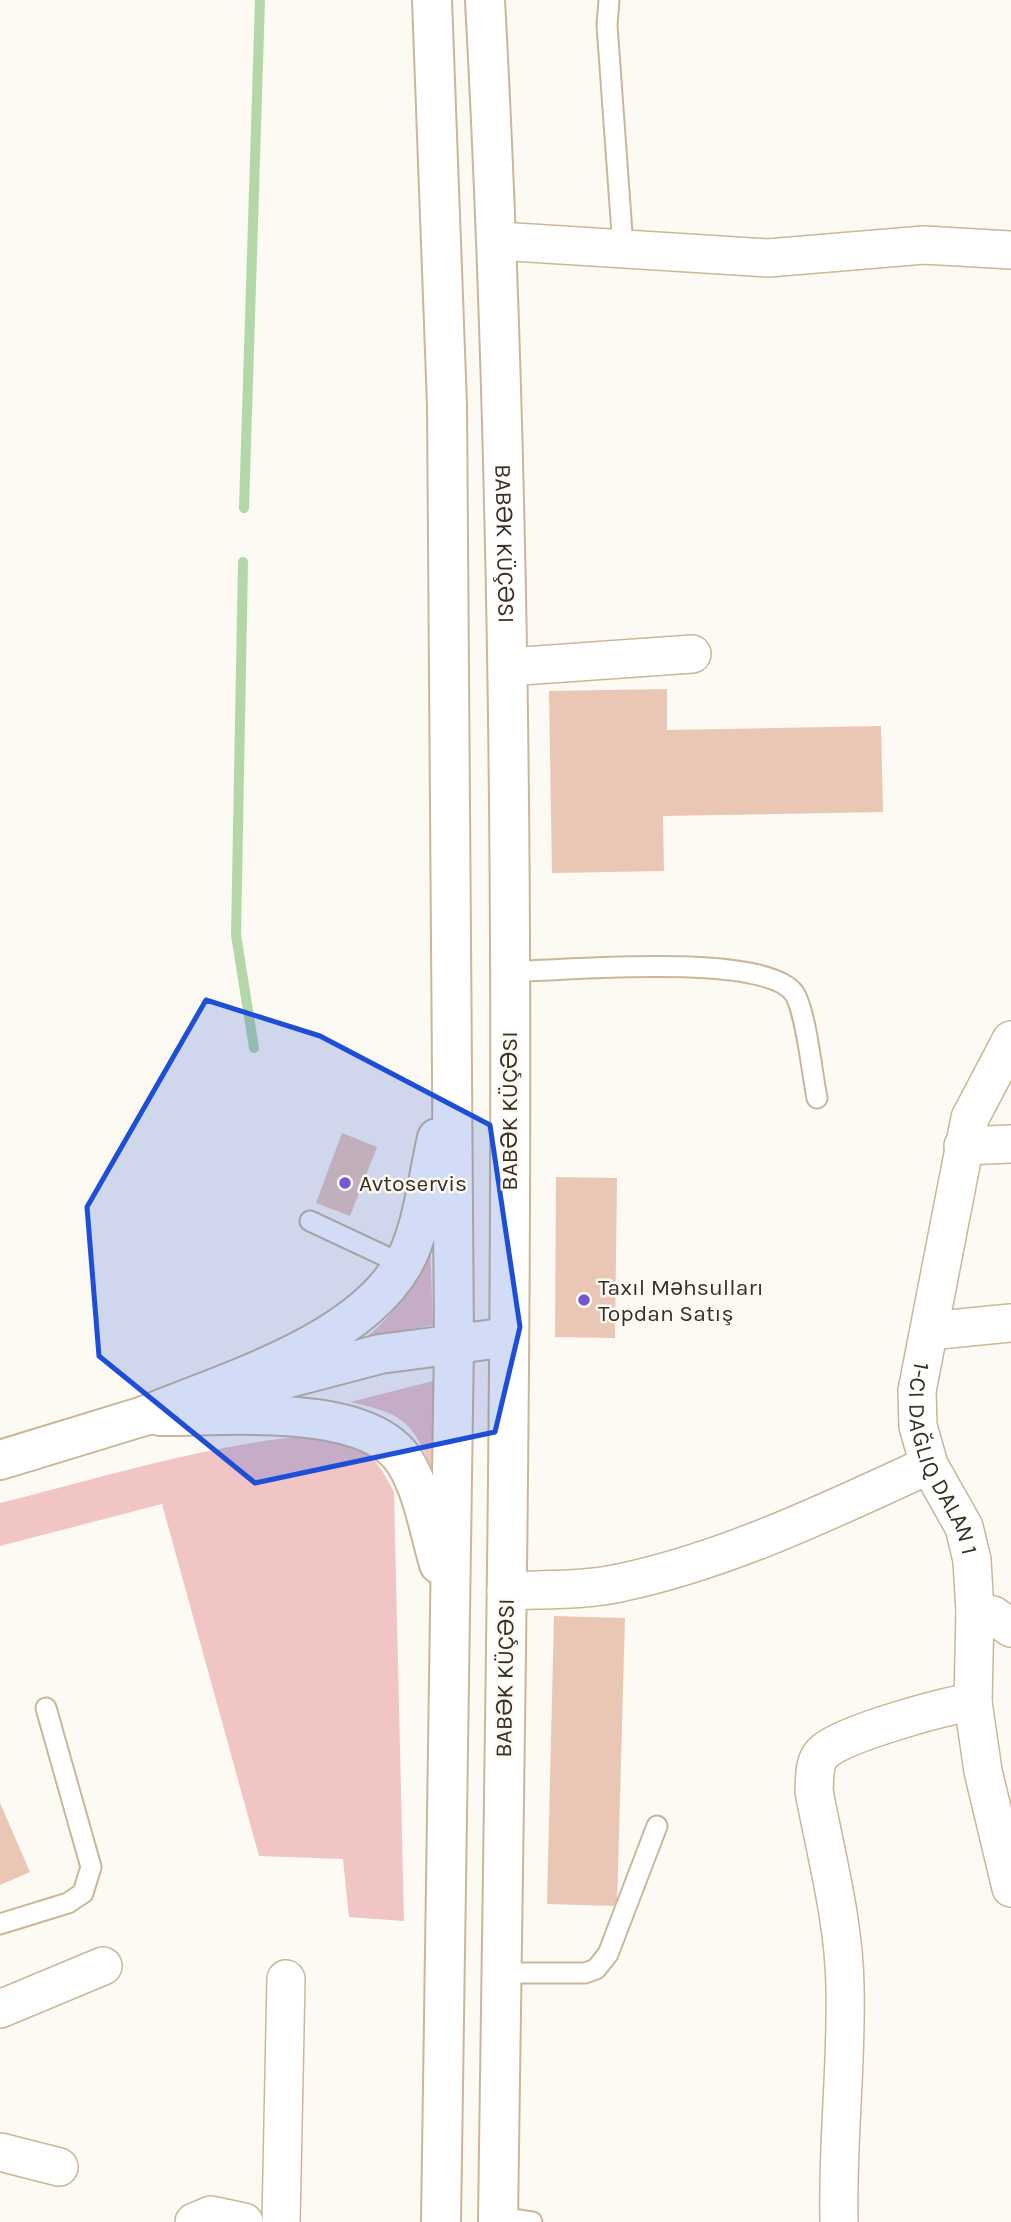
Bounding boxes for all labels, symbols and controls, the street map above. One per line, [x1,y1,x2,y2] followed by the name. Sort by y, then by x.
[490,464,520,624] street label: BABƏK KÜÇƏSI
[496,1031,523,1191] street label: BABƏK KÜÇƏSI
[359,1170,467,1197] place label: Avtoservis
[337,1175,353,1191] marker: Avtoservis
[598,1274,764,1327] place label: Taxıl Məhsulları Topdan Satış
[576,1292,592,1308] marker: Taxıl Məhsulları Topdan Satış
[904,1360,984,1557] street label: 1-CI DAĞLIQ DALAN 1
[490,1598,520,1758] street label: BABƏK KÜÇƏSI

